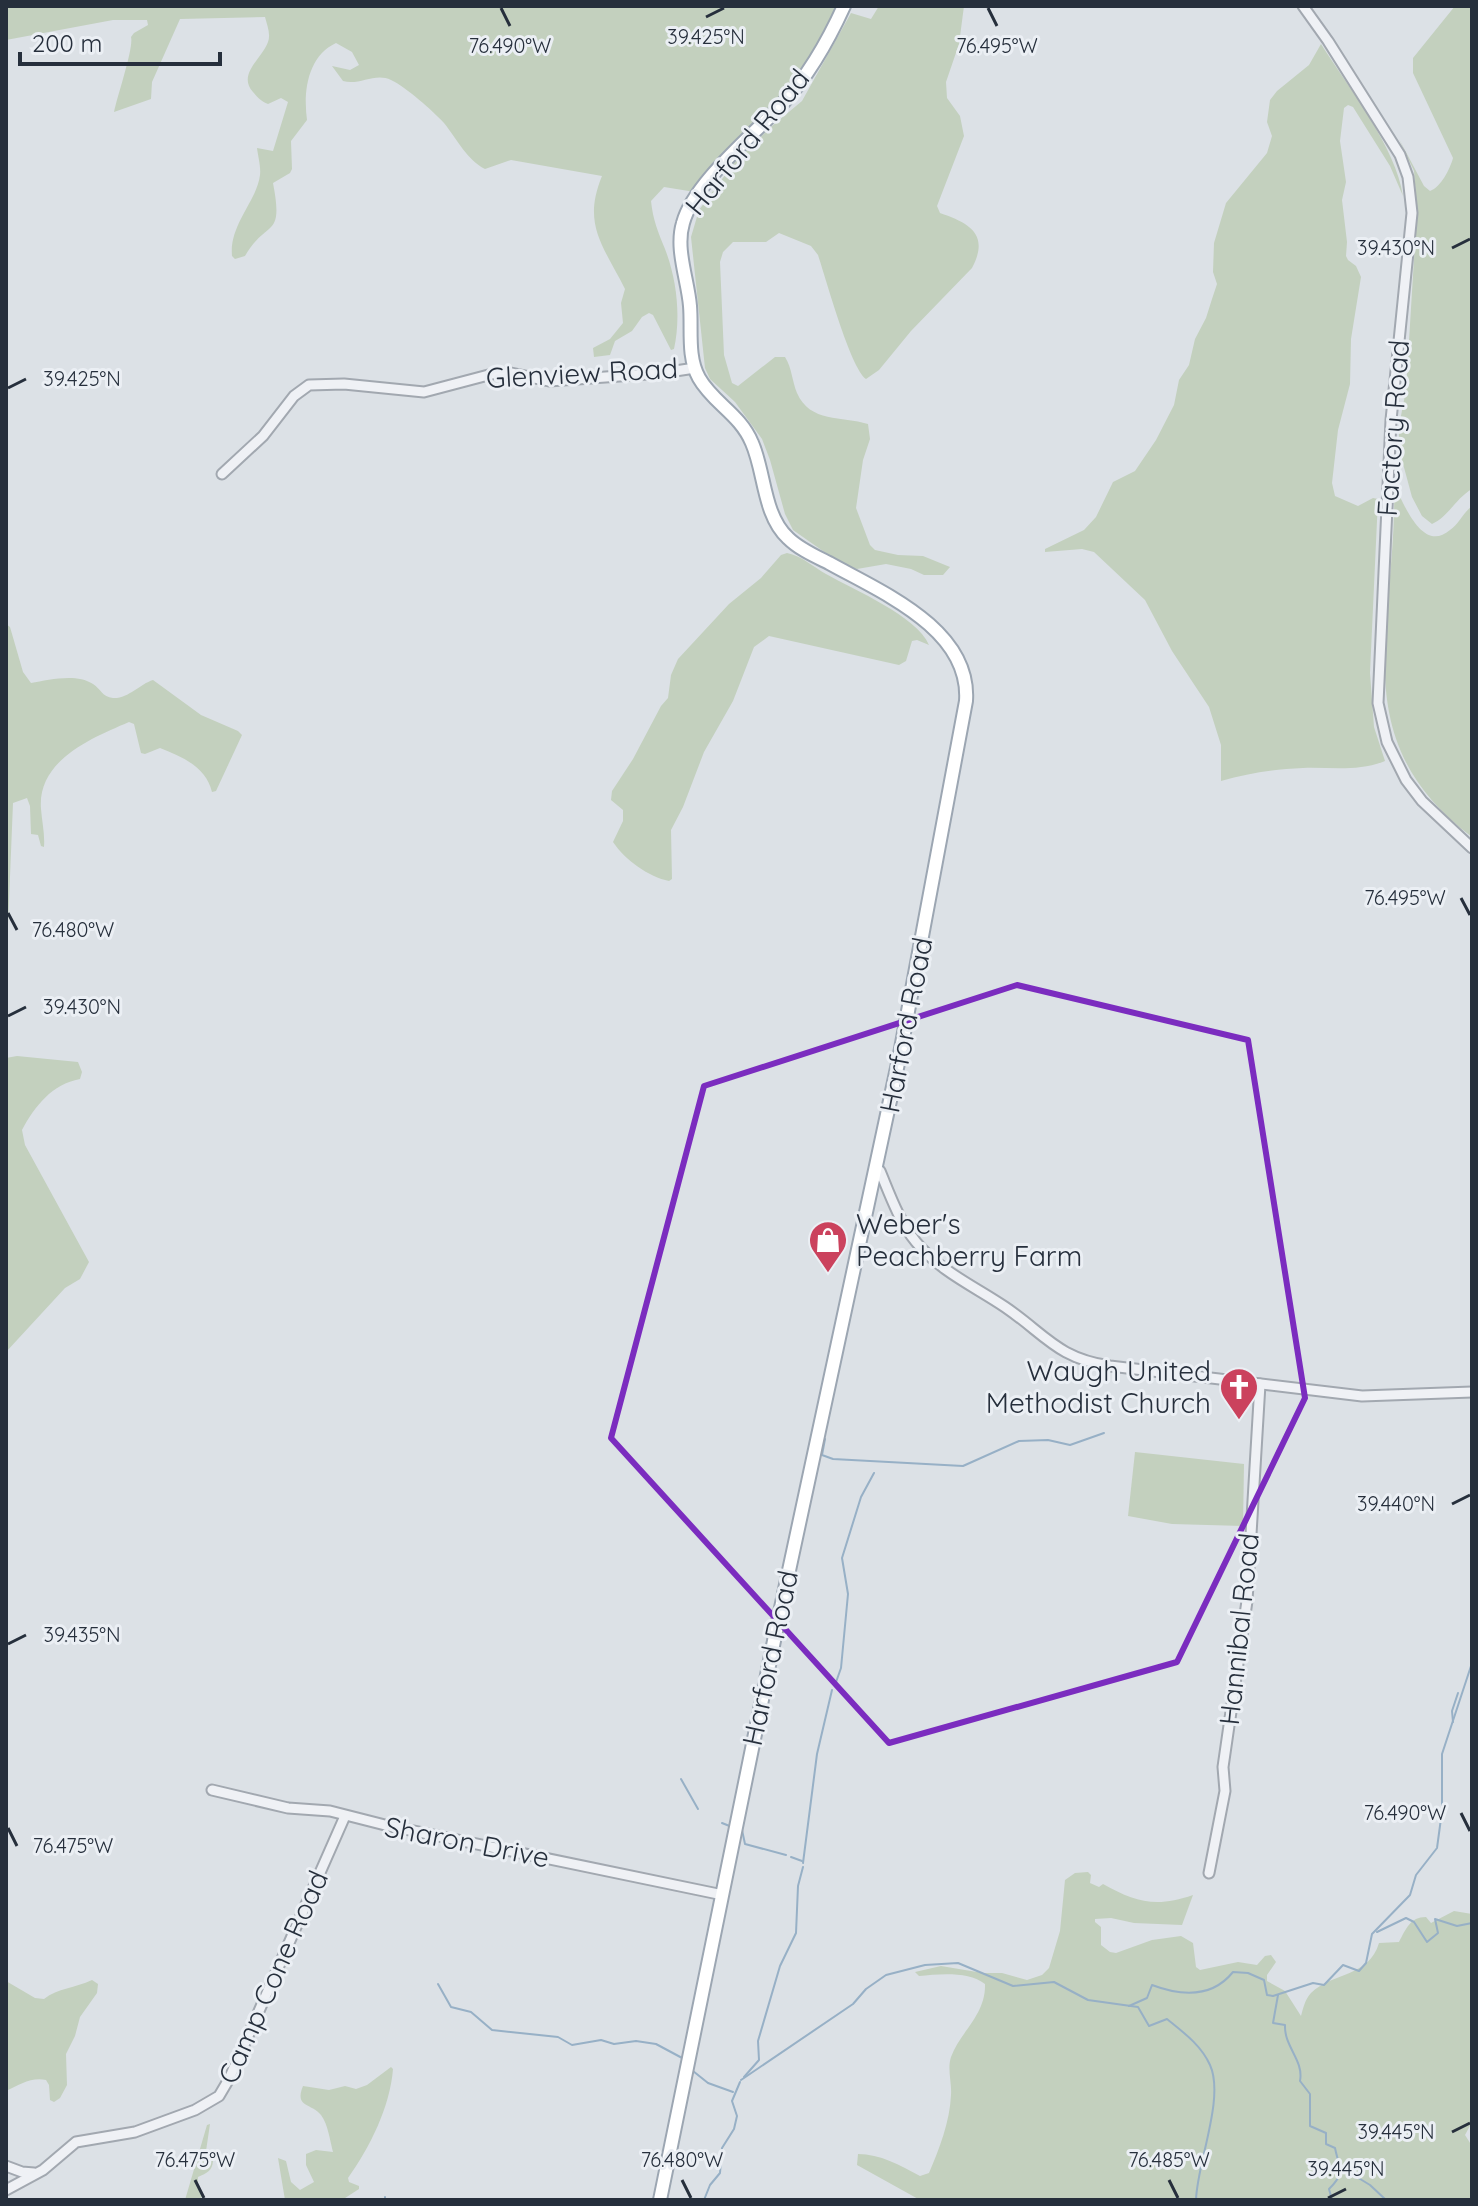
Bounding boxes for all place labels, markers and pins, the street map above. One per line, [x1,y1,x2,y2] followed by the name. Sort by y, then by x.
[856,1206,1082,1273] place label: Weber's Peachberry Farm
[807,1219,849,1274] shop icon: Weber's Peachberry Farm
[986,1353,1211,1420] place label: Waugh United Methodist Church
[1218,1366,1260,1421] church icon: Waugh United Methodist Church

